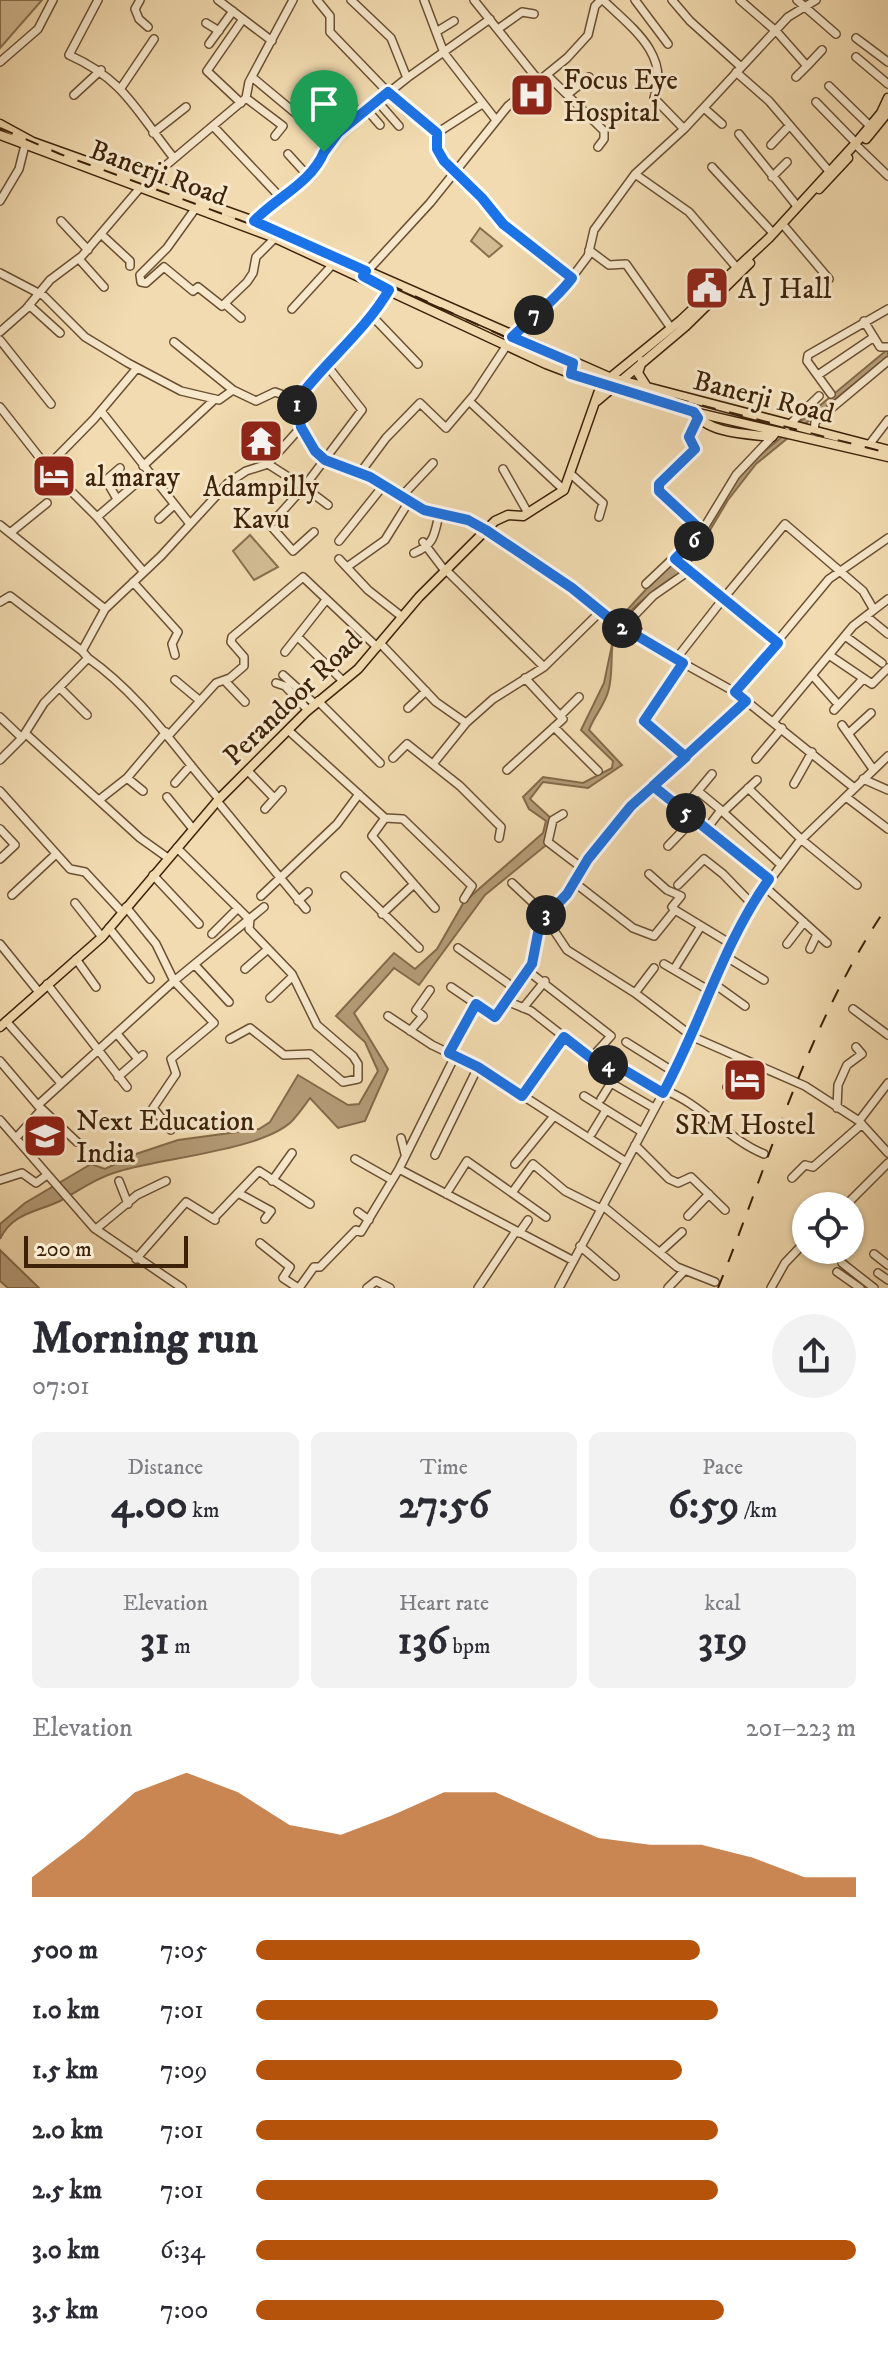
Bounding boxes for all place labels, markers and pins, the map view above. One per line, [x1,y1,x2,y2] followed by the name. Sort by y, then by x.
[563,63,678,130] place label: Focus Eye Hospital
[290,70,358,152] pin
[508,71,556,119] hospital icon: Focus Eye Hospital
[683,264,731,312] public building icon: A J Hall
[738,272,832,307] place label: A J Hall
[514,295,554,335] pin: 7
[277,385,317,425] pin: 1
[237,417,285,465] temple icon: Adampilly Kavu
[30,452,78,500] hotel icon: al maray
[85,460,180,495] place label: al maray
[203,470,320,537] place label: Adampilly Kavu
[674,521,714,561] pin: 6
[602,608,642,648] pin: 2
[666,793,706,833] pin: 5
[526,895,566,935] pin: 3
[588,1045,628,1085] pin: 4
[721,1056,769,1104] hotel icon: SRM Hostel
[76,1104,255,1171] place label: Next Education India
[675,1108,816,1143] place label: SRM Hostel
[21,1112,69,1160] school or university icon: Next Education India

